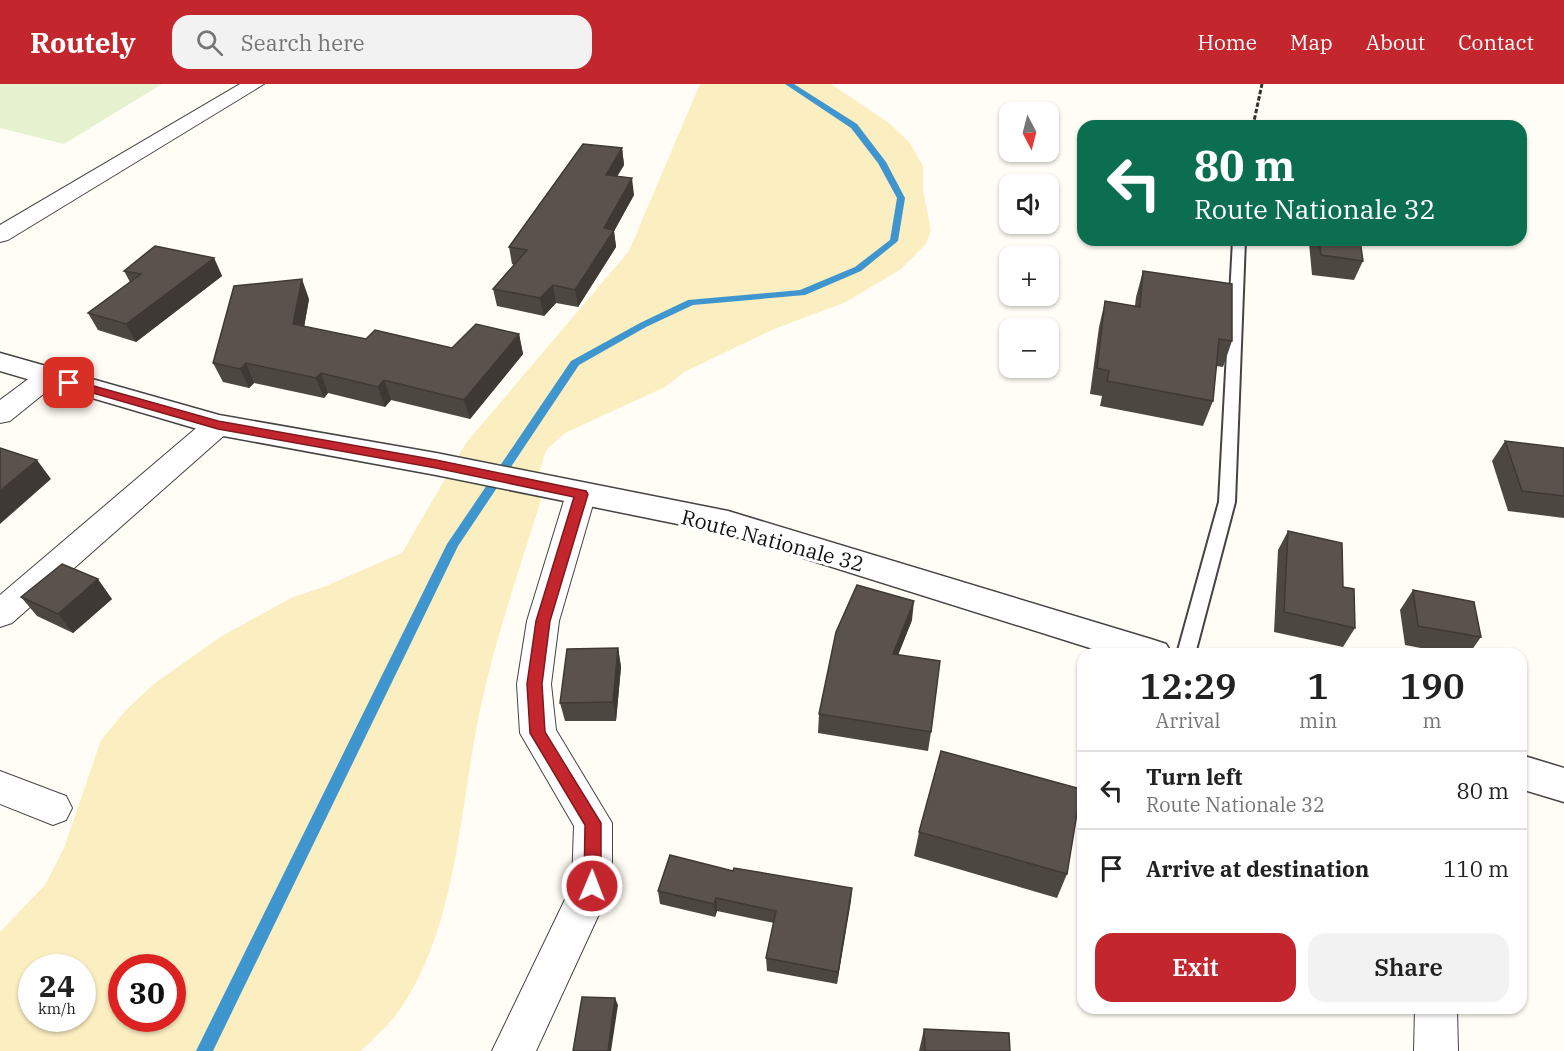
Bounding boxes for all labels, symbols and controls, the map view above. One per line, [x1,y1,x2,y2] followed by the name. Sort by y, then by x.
[172,15,592,69] search box
[30,24,136,61] text: Routely
[193,26,226,59] icon: search
[241,28,365,57] text: Search here
[1197,28,1257,56] text: Home
[1290,28,1333,56] text: Map
[1366,28,1425,56] text: About
[1458,28,1534,56] text: Contact
[999,102,1059,162] north arrow
[999,102,1059,378] map controls
[1194,138,1295,193] text: 80 m
[1095,144,1173,222] icon: left
[999,174,1059,234] button: sound
[1194,191,1436,226] text: Route Nationale 32
[999,246,1059,306] button: +
[999,318,1059,378] button: −
[43,357,94,408] pin
[52,366,85,399] icon: arrive
[679,502,867,578] street label: Route Nationale 32
[1139,662,1237,709] text: 12:29
[1307,662,1329,709] text: 1
[1400,662,1465,709] text: 190
[1155,707,1221,734] text: Arrival
[1299,707,1337,734] text: min
[1423,707,1442,734] text: m
[1146,762,1242,791] text: Turn left
[1095,774,1128,807] icon: left
[1457,776,1509,805] text: 80 m
[1146,791,1325,818] text: Route Nationale 32
[1095,852,1128,885] icon: arrive
[560,854,624,918] position arrow
[1146,854,1369,883] text: Arrive at destination
[1443,854,1509,883] text: 110 m
[1095,933,1296,1002] button: Exit
[1308,933,1509,1002] button: Share
[108,954,186,1032] speed limit sign: 30
[39,966,75,1005] text: 24
[38,999,76,1018] text: km/h

